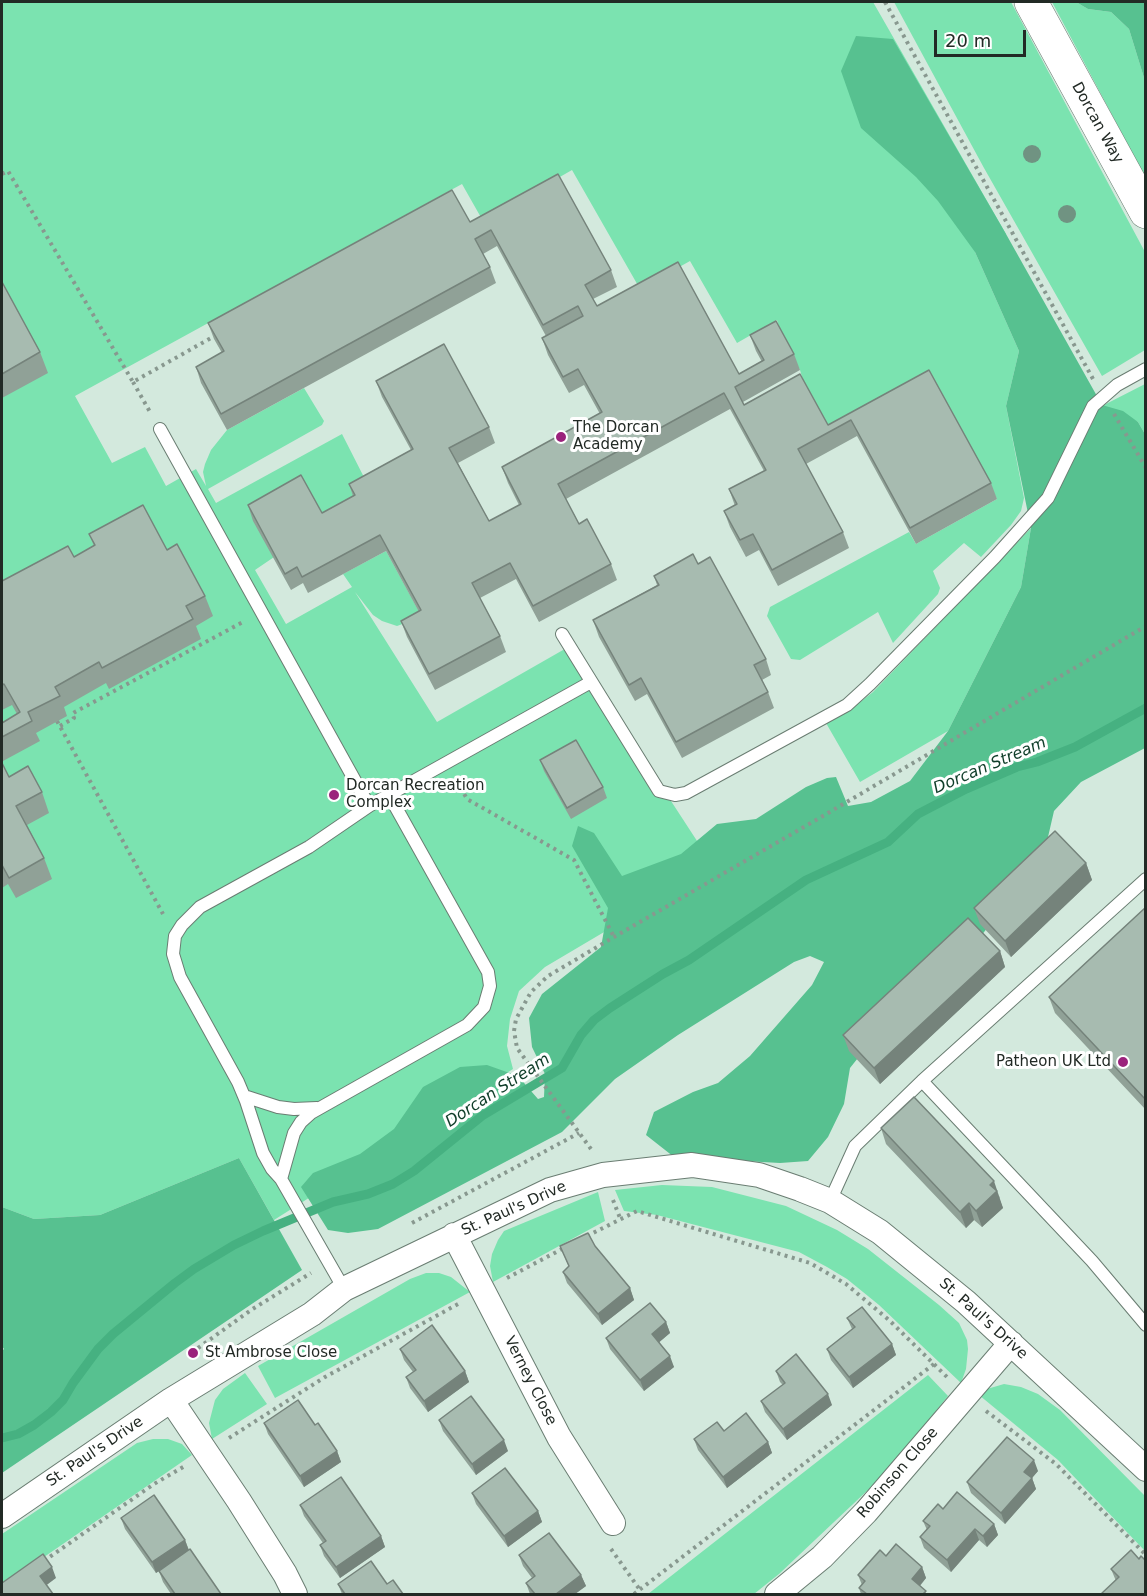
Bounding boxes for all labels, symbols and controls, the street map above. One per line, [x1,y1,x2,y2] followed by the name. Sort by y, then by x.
[937,18,1028,56] scale bar
[945,30,991,51] text: 20 m
[1067,79,1127,167] street label: Dorcan Way
[573,419,659,454] place label: The Dorcan Academy
[554,430,568,444] marker: The Dorcan Academy
[931,734,1049,798] water label: Dorcan Stream
[346,777,484,812] place label: Dorcan Recreation Complex
[327,788,341,802] marker: Dorcan Recreation Complex
[442,1050,554,1132] water label: Dorcan Stream
[996,1053,1111,1071] place label: Patheon UK Ltd
[1116,1055,1130,1069] marker: Patheon UK Ltd
[459,1178,569,1240] street label: St. Paul's Drive
[935,1275,1031,1363] street label: St. Paul's Drive
[500,1333,560,1429] street label: Verney Close
[205,1344,337,1362] place label: St Ambrose Close
[186,1346,200,1360] marker: St Ambrose Close
[43,1413,147,1491] street label: St. Paul's Drive
[854,1424,942,1522] street label: Robinson Close

